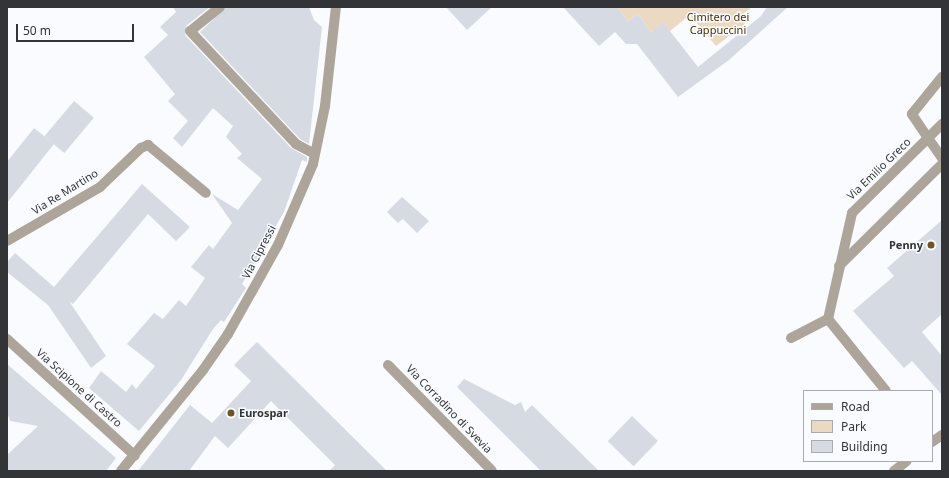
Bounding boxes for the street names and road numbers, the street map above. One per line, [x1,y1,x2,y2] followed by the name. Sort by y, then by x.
[844,135,914,203] street label: Via Emilio Greco
[30,166,100,218] street label: Via Re Martino
[239,223,279,281] street label: Via Cipressi
[34,346,124,430] street label: Via Scipione di Castro
[403,362,495,456] street label: Via Corradino di Svevia

